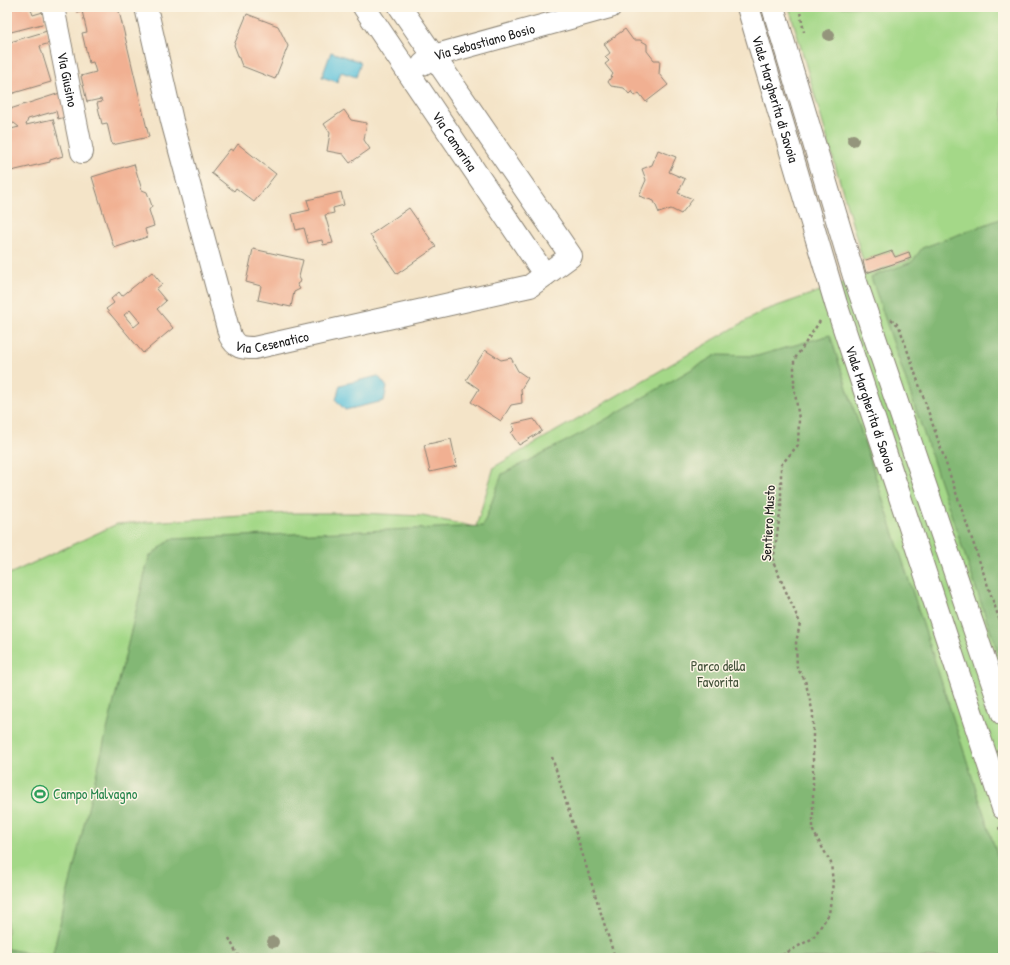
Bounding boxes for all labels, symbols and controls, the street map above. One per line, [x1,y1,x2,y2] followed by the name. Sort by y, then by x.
[431,18,537,64] street label: Via Sebastiano Bosio
[748,33,804,165] street label: Viale Margherita di Savoia
[53,50,83,109] street label: Via Giusino
[428,107,482,175] street label: Via Camarina
[232,326,311,357] street label: Via Cesenatico
[841,343,901,474] street label: Viale Margherita di Savoia
[756,484,779,561] street label: Sentiero Musto
[691,656,746,691] park label: Parco della Favorita
[30,784,50,804] sports icon: Campo Malvagno
[53,784,138,804] place label: Campo Malvagno

